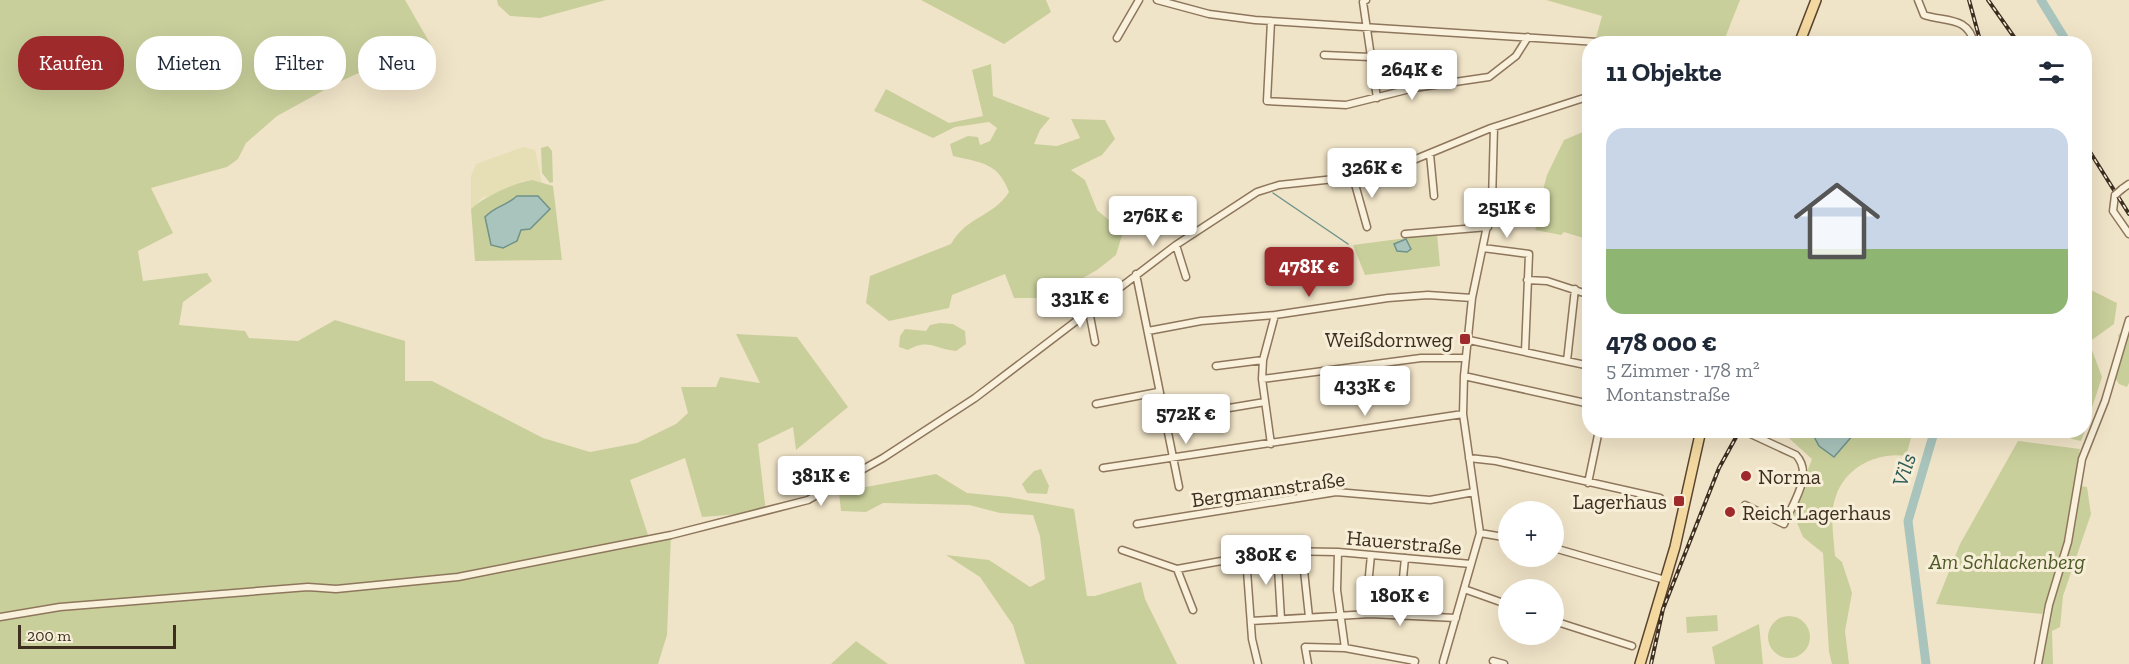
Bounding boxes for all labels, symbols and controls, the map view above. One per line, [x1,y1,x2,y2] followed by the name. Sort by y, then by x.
[18,36,124,90] chip: Kaufen
[136,36,242,90] chip: Mieten
[254,36,346,90] chip: Filter
[358,36,436,90] chip: Neu
[1363,50,1461,101] pin: 264K €
[1606,56,1721,88] text: 11 Objekte
[2035,56,2068,89] icon: filters
[1381,57,1443,81] text: 264K €
[1323,148,1421,199] pin: 326K €
[1341,155,1403,179] text: 326K €
[1783,167,1891,275] icon: home
[1458,188,1556,239] pin: 251K €
[1478,195,1536,219] text: 251K €
[1104,196,1202,247] pin: 276K €
[1123,203,1183,227] text: 276K €
[1260,247,1358,298] pin: 478K €
[1279,254,1339,278] text: 478K €
[1031,278,1129,329] pin: 331K €
[1051,285,1109,309] text: 331K €
[1606,326,1717,358] text: 478 000 €
[1325,327,1453,352] place label: Weißdornweg
[1458,332,1472,346] marker: Weißdornweg
[1606,358,1760,382] text: 5 Zimmer · 178 m²
[1316,366,1414,417] pin: 433K €
[1334,373,1396,397] text: 433K €
[1606,382,1730,406] text: Montanstraße
[1137,394,1235,445] pin: 572K €
[1156,401,1216,425] text: 572K €
[1886,450,1922,490] water label: Vils
[772,456,870,507] pin: 381K €
[792,463,850,487] text: 381K €
[1758,464,1821,489] place label: Norma
[1190,466,1346,512] street label: Bergmannstraße
[1739,469,1753,483] marker: Norma
[1572,489,1667,514] place label: Lagerhaus
[1672,494,1686,508] marker: Lagerhaus
[1742,500,1891,525] place label: Reich Lagerhaus
[1498,501,1564,645] map controls
[1498,501,1564,567] button: +
[1723,505,1737,519] marker: Reich Lagerhaus
[1345,525,1463,560] street label: Hauerstraße
[1217,535,1315,586] pin: 380K €
[1235,542,1297,566] text: 380K €
[1928,549,2086,574] park label: Am Schlackenberg
[1351,576,1449,627] pin: 180K €
[1498,579,1564,645] button: −
[1370,583,1430,607] text: 180K €
[18,622,176,650] scale bar
[27,626,71,645] text: 200 m

